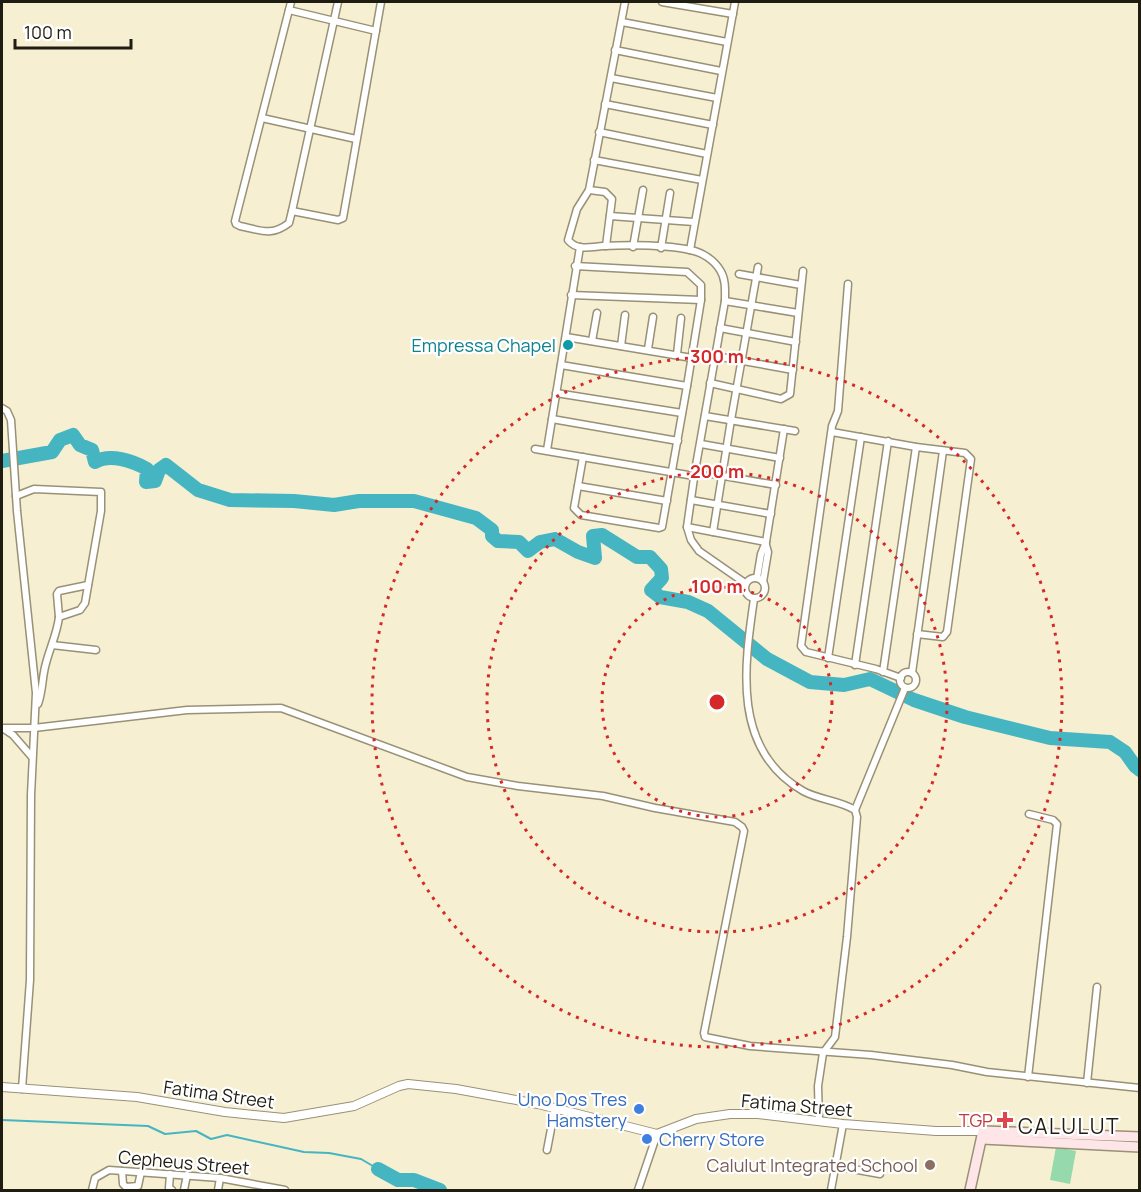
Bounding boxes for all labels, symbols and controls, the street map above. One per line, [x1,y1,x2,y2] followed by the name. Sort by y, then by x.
[15,12,130,50] scale bar
[24,20,72,44] text: 100 m
[412,333,556,357] place label: Empressa Chapel
[561,338,575,352] marker: Empressa Chapel
[690,344,744,368] text: 300 m
[690,459,744,483] text: 200 m
[691,574,743,598] text: 100 m
[707,692,727,712] centre of rings
[162,1074,276,1114] street label: Fatima Street
[518,1087,627,1132] place label: Uno Dos Tres Hamstery
[740,1088,854,1122] street label: Fatima Street
[632,1102,646,1116] marker: Uno Dos Tres Hamstery
[959,1108,993,1132] place label: TGP
[1018,1112,1120,1140] district label: CALULUT
[998,1113,1012,1127] marker: TGP
[659,1127,764,1151] place label: Cherry Store
[640,1132,654,1146] marker: Cherry Store
[117,1144,251,1180] street label: Cepheus Street
[707,1153,918,1177] place label: Calulut Integrated School
[923,1158,937,1172] marker: Calulut Integrated School

